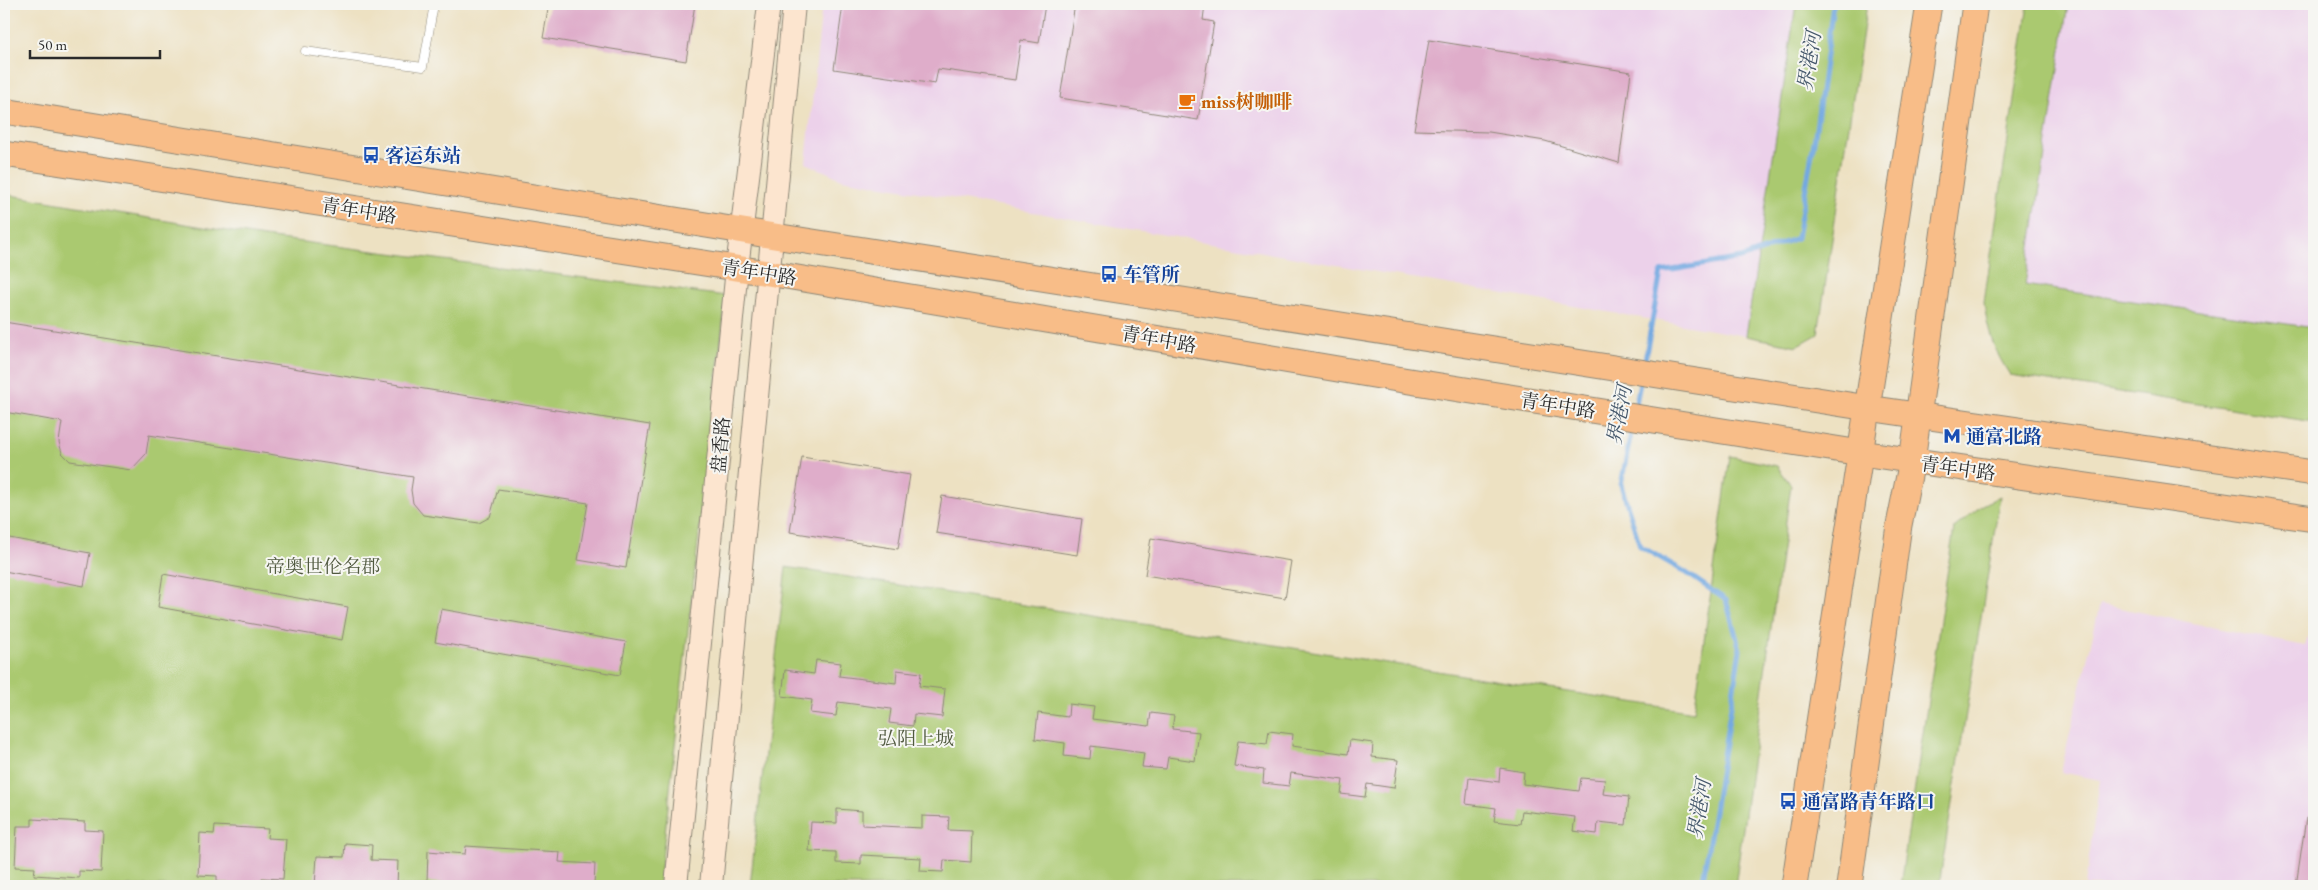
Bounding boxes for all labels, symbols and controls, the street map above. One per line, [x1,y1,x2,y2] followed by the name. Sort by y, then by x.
[1791,26,1827,93] water label: 界港河
[30,28,160,60] scale bar
[38,35,67,54] text: 50 m
[1201,89,1293,114] place label: miss树咖啡
[1177,91,1197,111] cafe icon: miss树咖啡
[385,143,461,168] place label: 客运东站
[361,145,381,165] bus stop icon: 客运东站
[319,192,398,229] street label: 青年中路
[719,254,798,291] street label: 青年中路
[1123,262,1180,287] place label: 车管所
[1099,264,1119,284] bus stop icon: 车管所
[1119,321,1199,358] street label: 青年中路
[1601,380,1638,447] water label: 界港河
[1518,387,1597,424] street label: 青年中路
[706,416,735,475] street label: 盘香路
[1966,424,2042,449] place label: 通富北路
[1942,426,1962,446] metro station icon: 通富北路
[1919,451,1997,486] street label: 青年中路
[266,554,380,579] park label: 帝奥世伦名郡
[878,726,954,751] park label: 弘阳上城
[1681,774,1717,841] water label: 界港河
[1802,789,1935,814] place label: 通富路青年路口
[1778,791,1798,811] bus stop icon: 通富路青年路口

